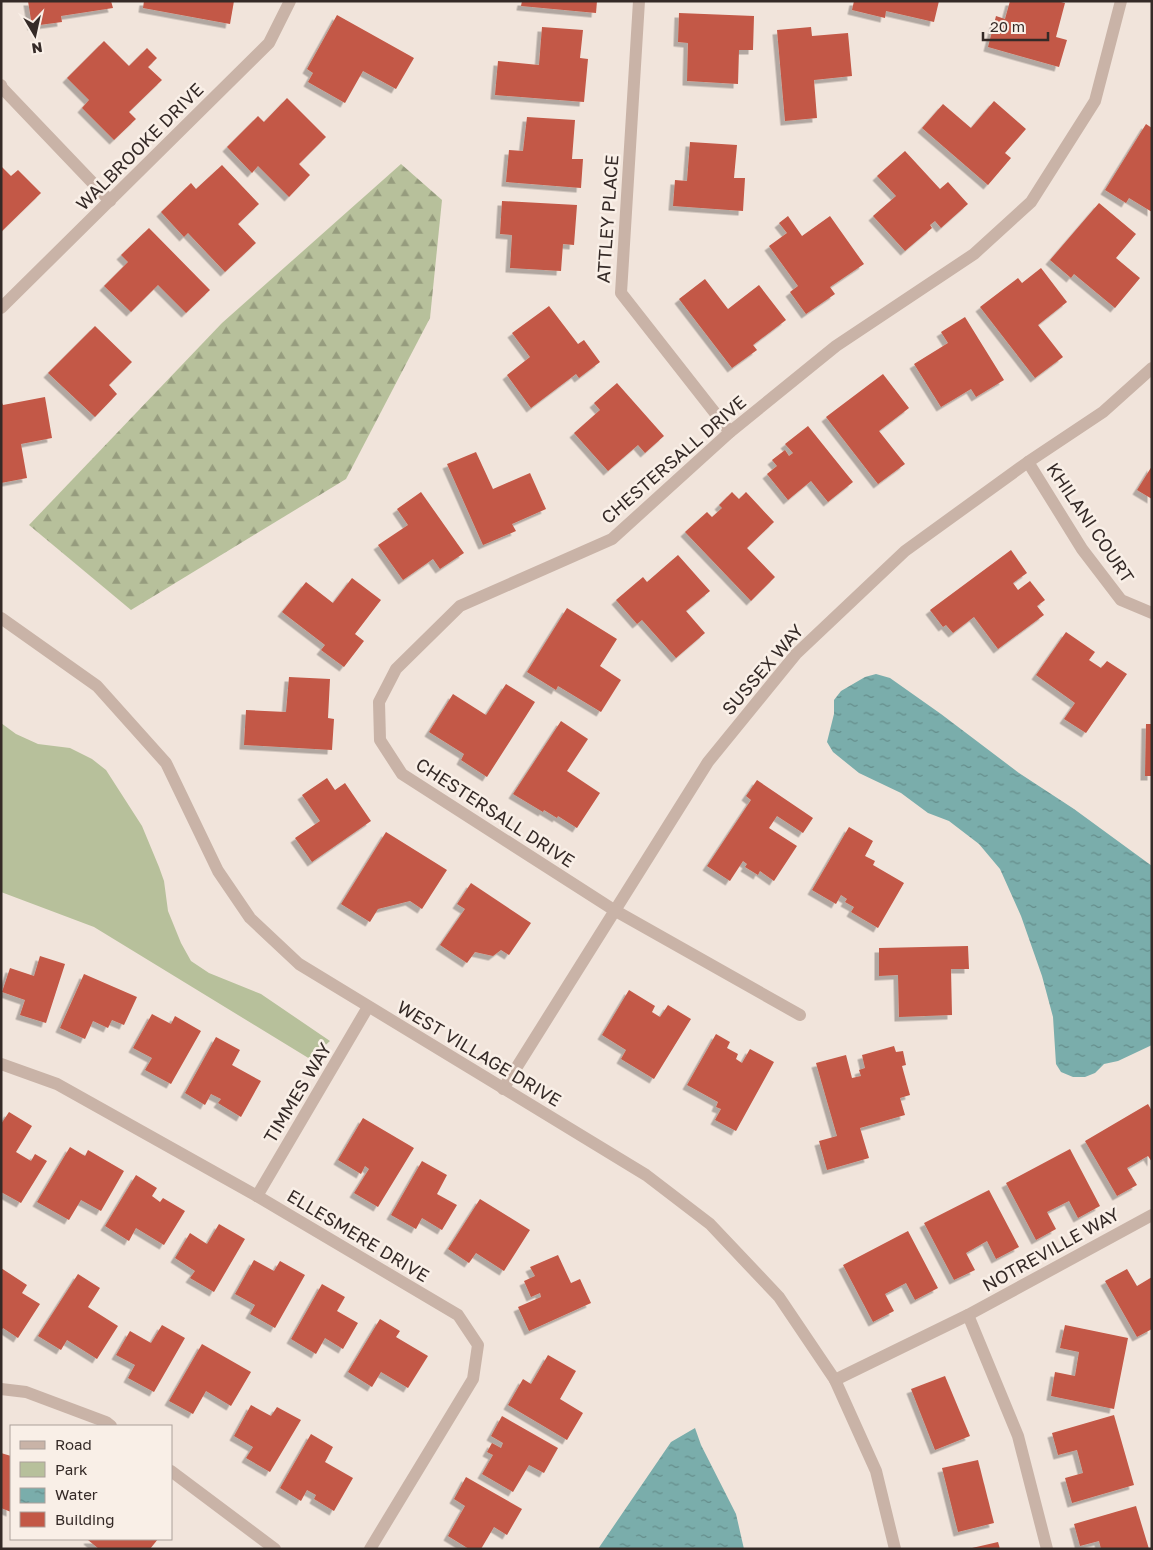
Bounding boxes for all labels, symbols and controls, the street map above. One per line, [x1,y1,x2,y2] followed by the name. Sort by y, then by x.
[10,10,60,60] north arrow
[983,10,1048,42] scale bar
[990,17,1025,35] text: 20 m
[31,39,44,58] text: N
[71,78,207,214] street label: WALBROOKE DRIVE
[592,154,622,284] street label: ATTLEY PLACE
[596,390,750,528] street label: CHESTERSALL DRIVE
[1042,458,1139,587] street label: KHILANI COURT
[717,619,808,719] street label: SUSSEX WAY
[412,753,579,872] street label: CHESTERSALL DRIVE
[394,995,566,1111] street label: WEST VILLAGE DRIVE
[259,1038,336,1146] street label: TIMMES WAY
[284,1184,433,1286] street label: ELLESMERE DRIVE
[978,1202,1123,1296] street label: NOTREVILLE WAY
[10,1425,172,1540] legend
[55,1435,92,1453] text: Road
[55,1460,88,1478] text: Park
[55,1485,98,1503] text: Water
[55,1510,115,1528] text: Building

